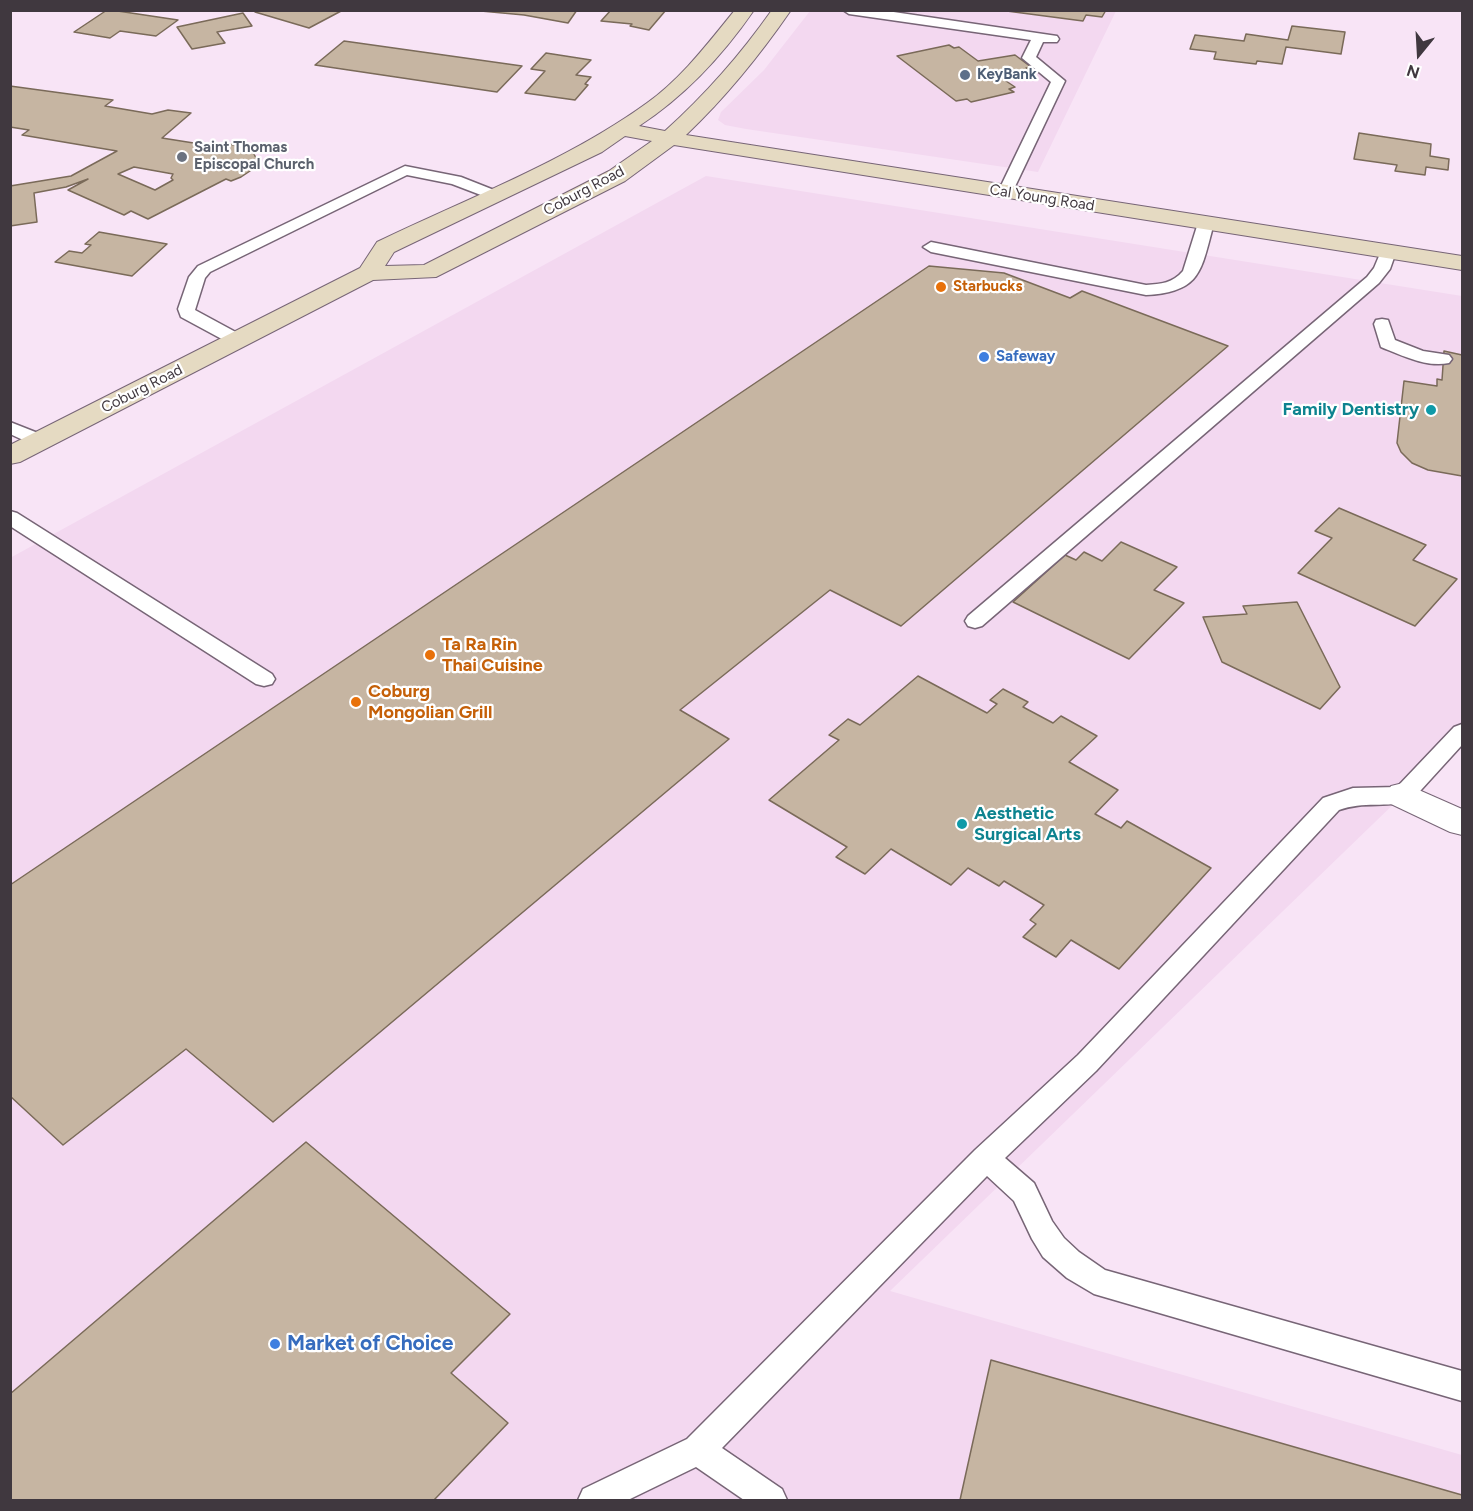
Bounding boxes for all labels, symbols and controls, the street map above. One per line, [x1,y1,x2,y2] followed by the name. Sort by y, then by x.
[1389,24,1449,84] north arrow
[1404,61,1422,83] text: N
[977,66,1037,84] place label: KeyBank
[958,68,972,82] marker: KeyBank
[194,139,314,174] place label: Saint Thomas Episcopal Church
[175,150,189,164] marker: Saint Thomas Episcopal Church
[541,162,627,220] street label: Coburg Road
[988,181,1096,215] street label: Cal Young Road
[953,278,1022,296] place label: Starbucks
[934,280,948,294] marker: Starbucks
[996,348,1056,366] place label: Safeway
[977,350,991,364] marker: Safeway
[98,361,186,417] street label: Coburg Road
[1283,399,1419,421] place label: Family Dentistry
[1424,403,1438,417] marker: Family Dentistry
[442,634,543,676] place label: Ta Ra Rin Thai Cuisine
[423,648,437,662] marker: Ta Ra Rin Thai Cuisine
[368,681,492,724] place label: Coburg Mongolian Grill
[349,695,363,709] marker: Coburg Mongolian Grill
[974,803,1081,846] place label: Aesthetic Surgical Arts
[955,817,969,831] marker: Aesthetic Surgical Arts
[287,1331,453,1357] place label: Market of Choice
[268,1337,282,1351] marker: Market of Choice

